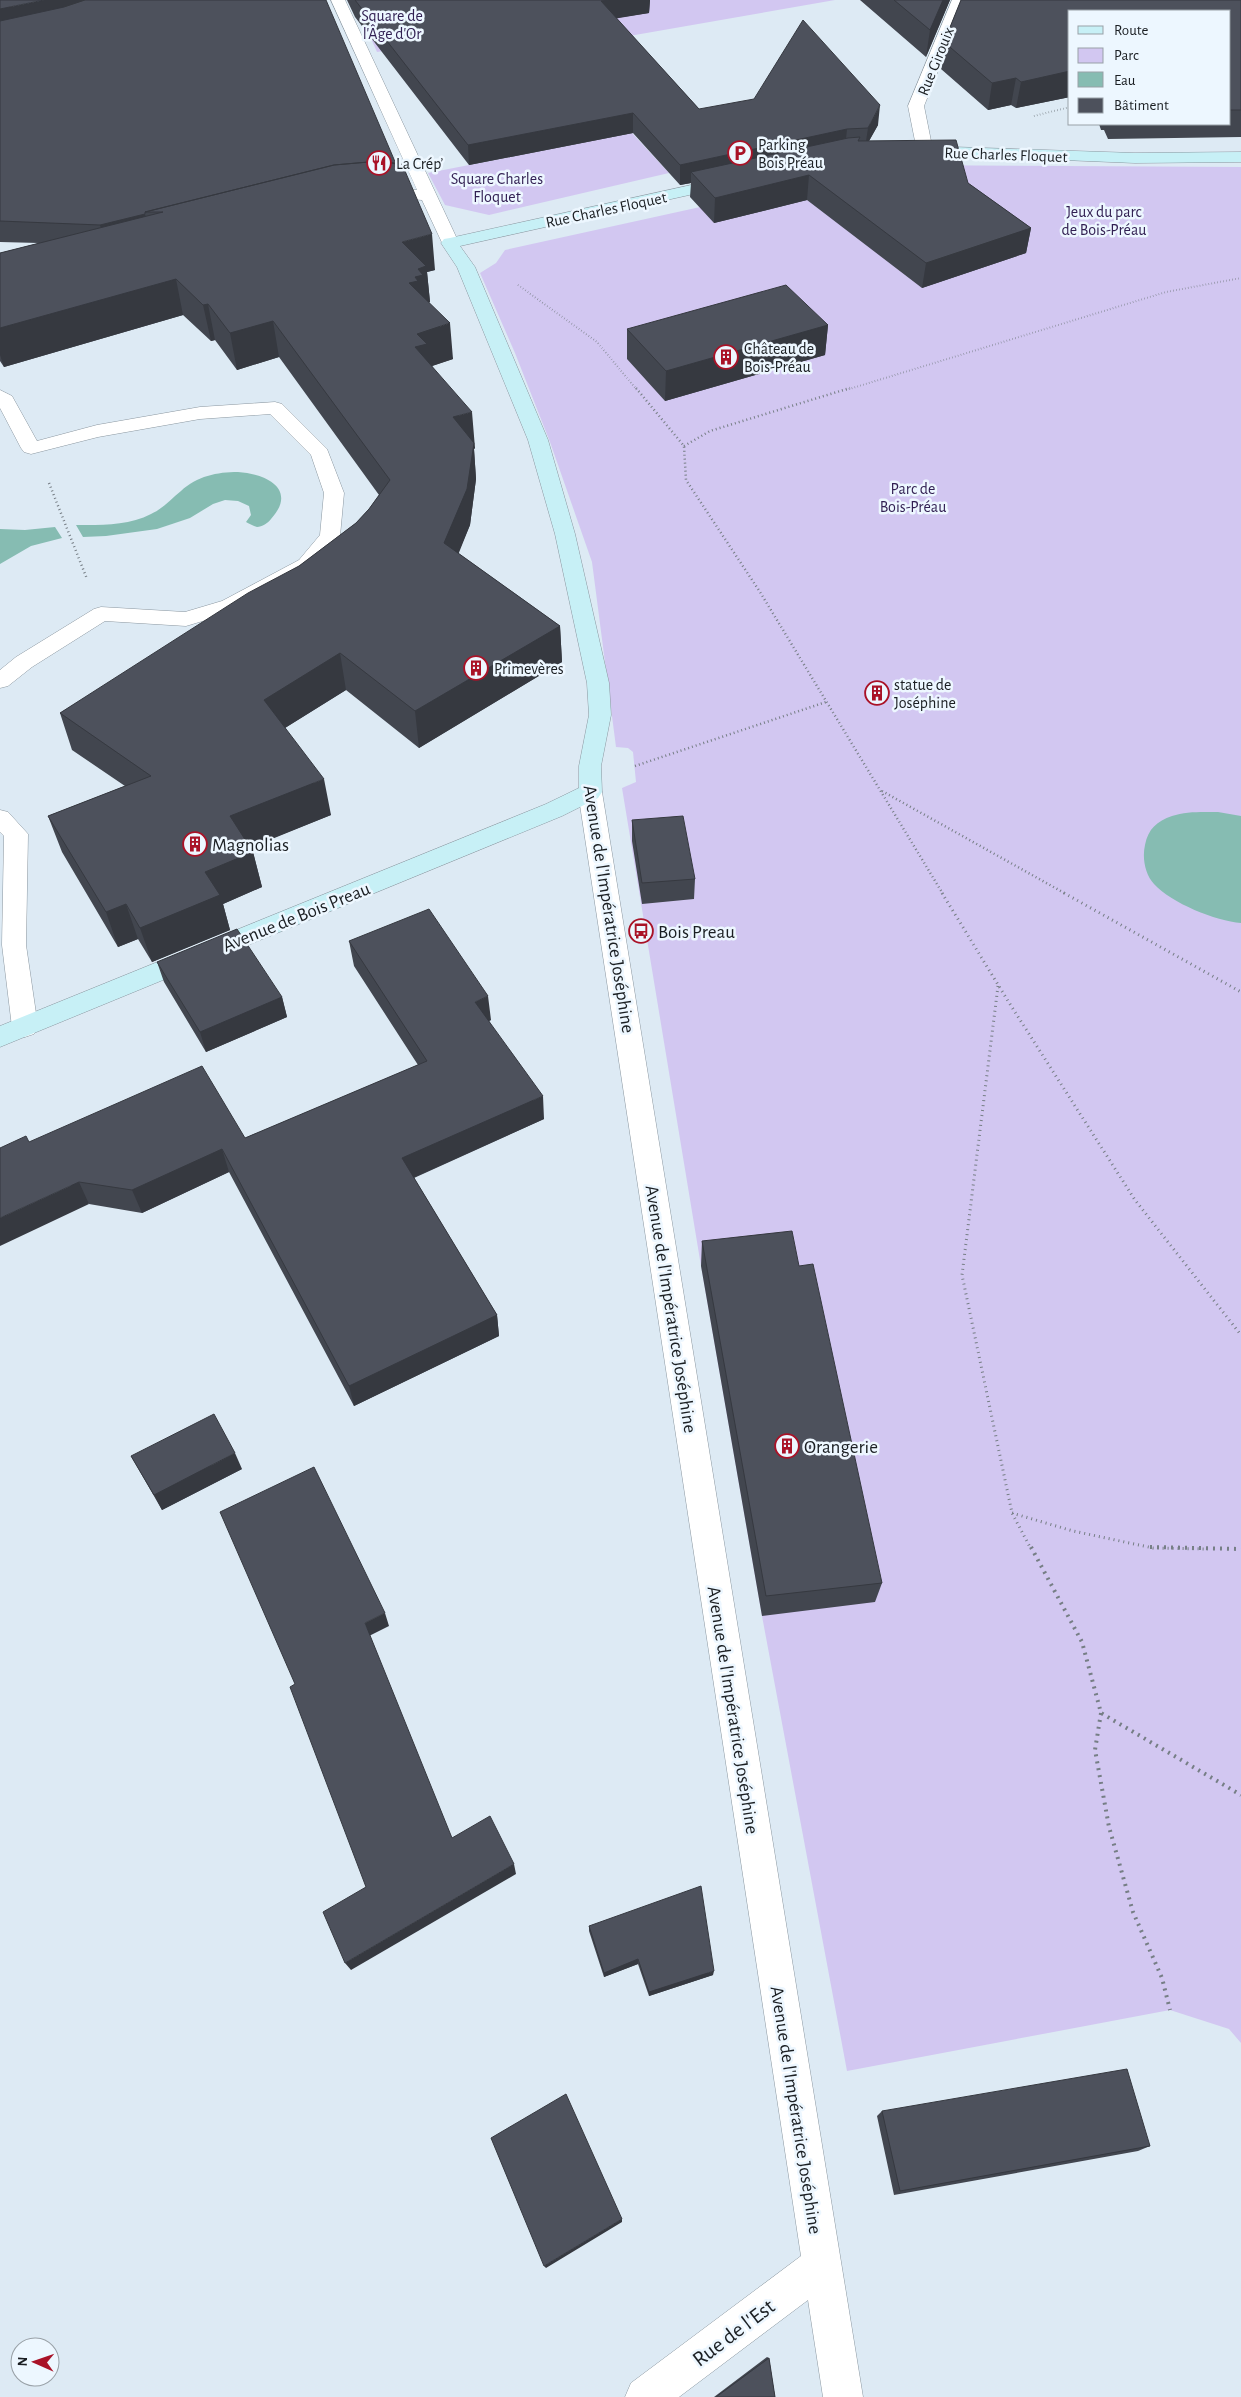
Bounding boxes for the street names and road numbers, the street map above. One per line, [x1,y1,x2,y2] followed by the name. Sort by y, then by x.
[915,25,957,98] street label: Rue Girouix
[944,145,1068,165] street label: Rue Charles Floquet
[544,189,668,231] street label: Rue Charles Floquet
[580,784,638,1035] street label: Avenue de l'Impératrice Joséphine
[220,879,373,956] street label: Avenue de Bois Preau
[642,1184,700,1435] street label: Avenue de l'Impératrice Joséphine
[704,1585,762,1836] street label: Avenue de l'Impératrice Joséphine
[767,1985,825,2236] street label: Avenue de l'Impératrice Joséphine
[688,2295,779,2371] street label: Rue de l'Est

